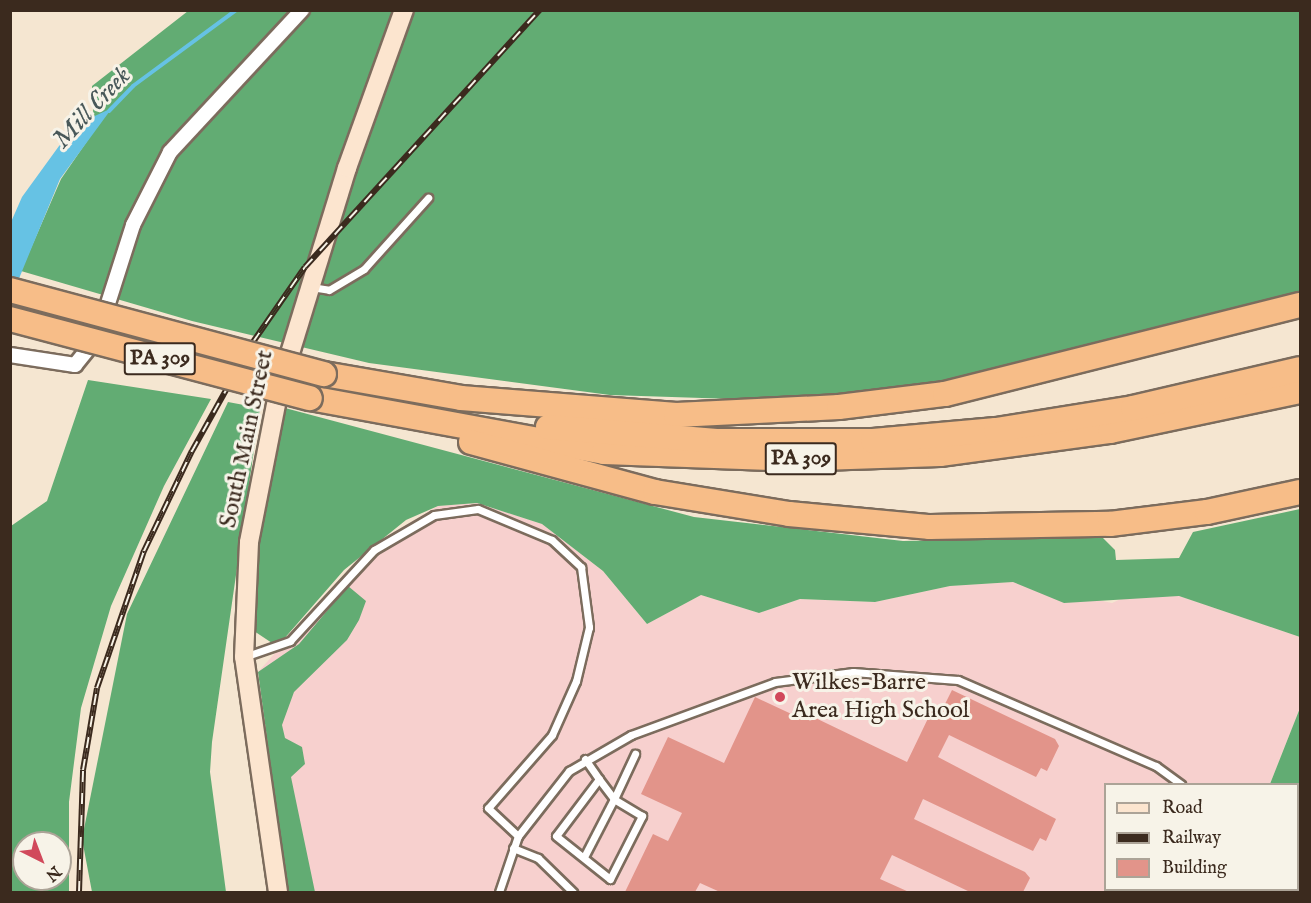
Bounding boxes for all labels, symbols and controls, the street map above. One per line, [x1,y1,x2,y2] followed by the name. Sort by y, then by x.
[46,61,138,155] water label: Mill Creek
[122,340,198,378] road number: PA 309
[214,348,280,530] street label: South Main Street
[764,440,838,478] road number: PA 309
[792,669,969,725] place label: Wilkes-Barre Area High School
[773,690,787,704] marker: Wilkes-Barre Area High School
[1104,783,1299,891] legend
[1162,797,1203,820] text: Road
[1162,827,1221,850] text: Railway
[12,831,72,891] north arrow
[1162,857,1227,880] text: Building
[41,861,65,885] text: N

